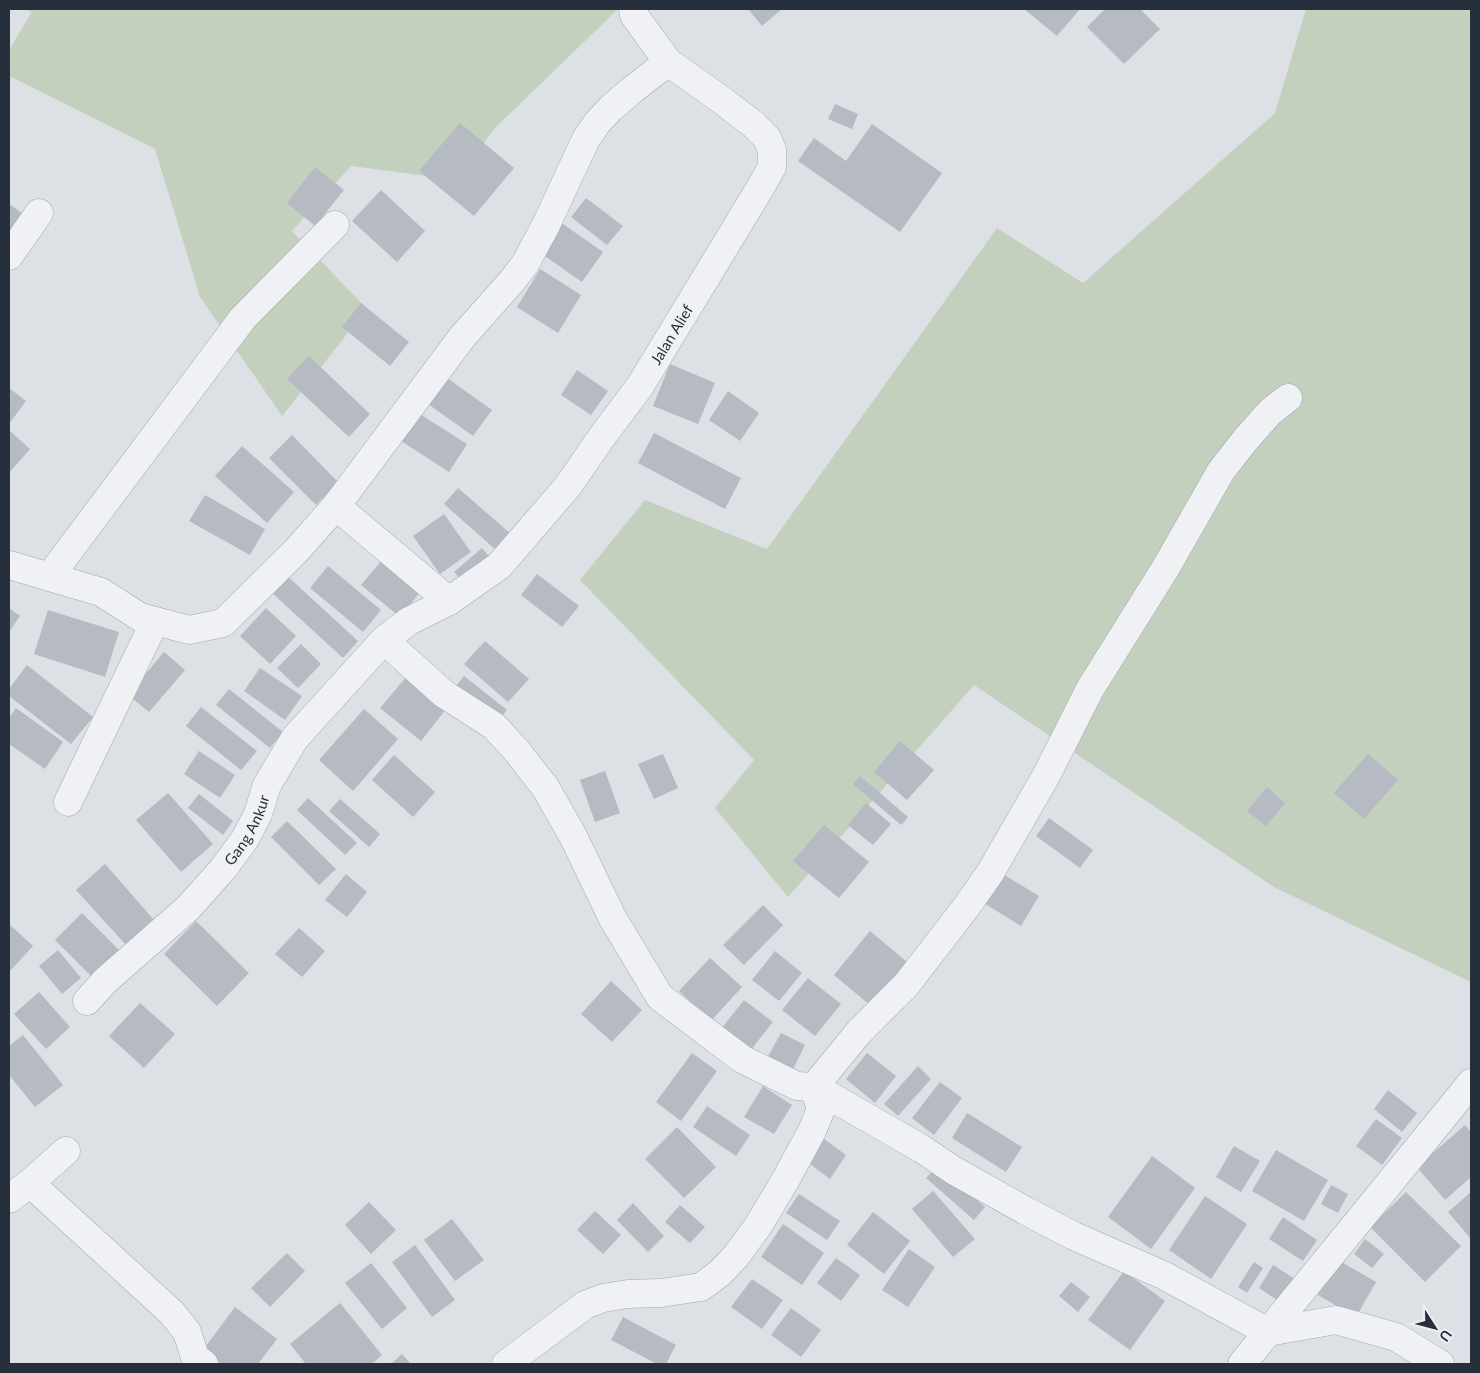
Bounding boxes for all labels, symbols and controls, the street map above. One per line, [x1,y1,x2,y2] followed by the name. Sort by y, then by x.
[646,301,697,368] street label: Jalan Alief
[220,792,273,869] street label: Gang Ankur
[1410,1303,1460,1353] north arrow
[1436,1327,1456,1345] text: U

